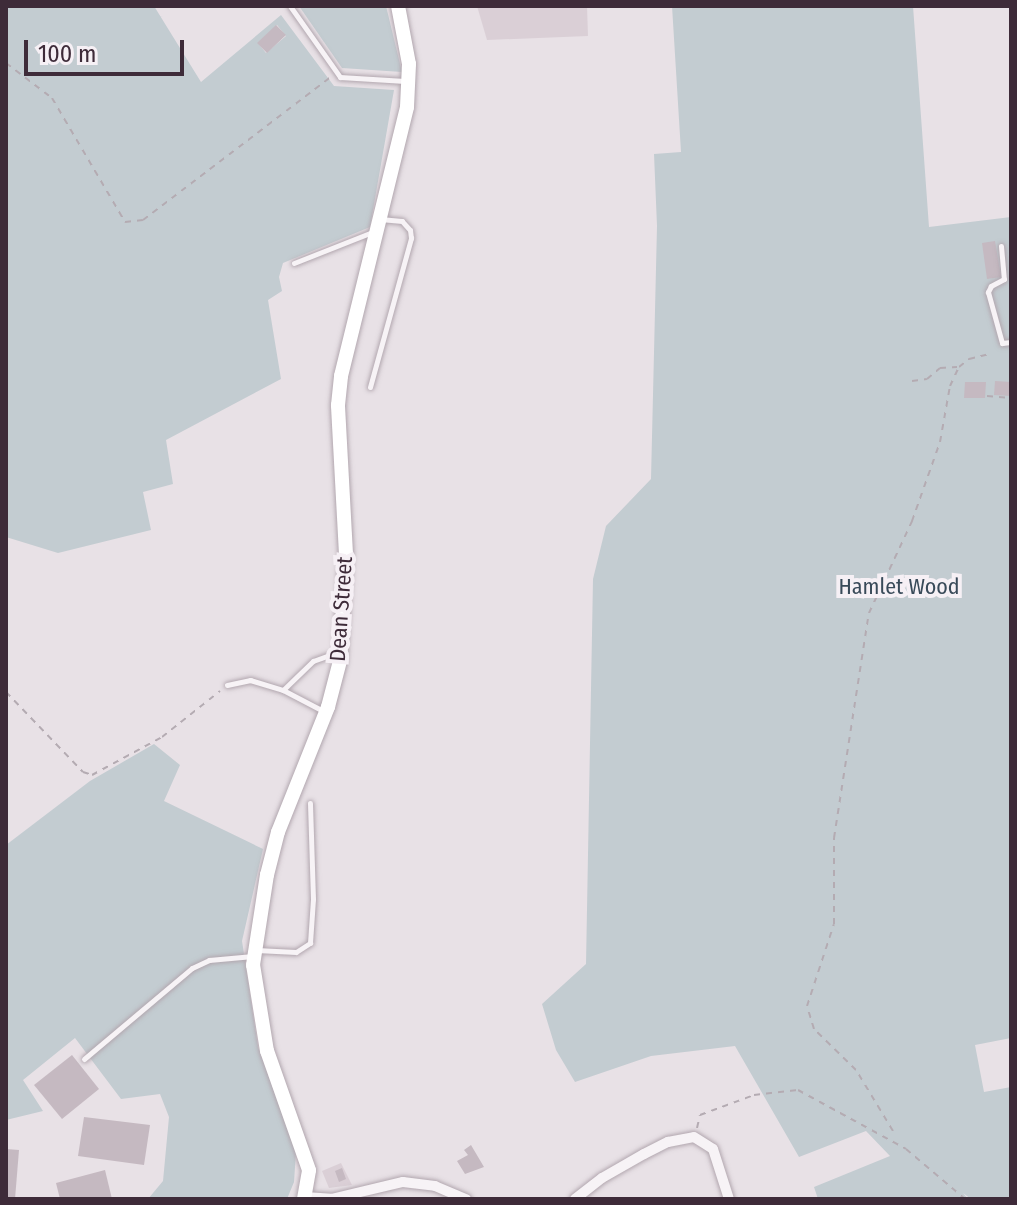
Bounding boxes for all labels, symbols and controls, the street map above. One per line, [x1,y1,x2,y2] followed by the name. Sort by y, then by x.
[28,24,188,74] scale bar
[38,40,96,68] text: 100 m
[324,556,358,662] street label: Dean Street
[838,574,960,600] park label: Hamlet Wood

